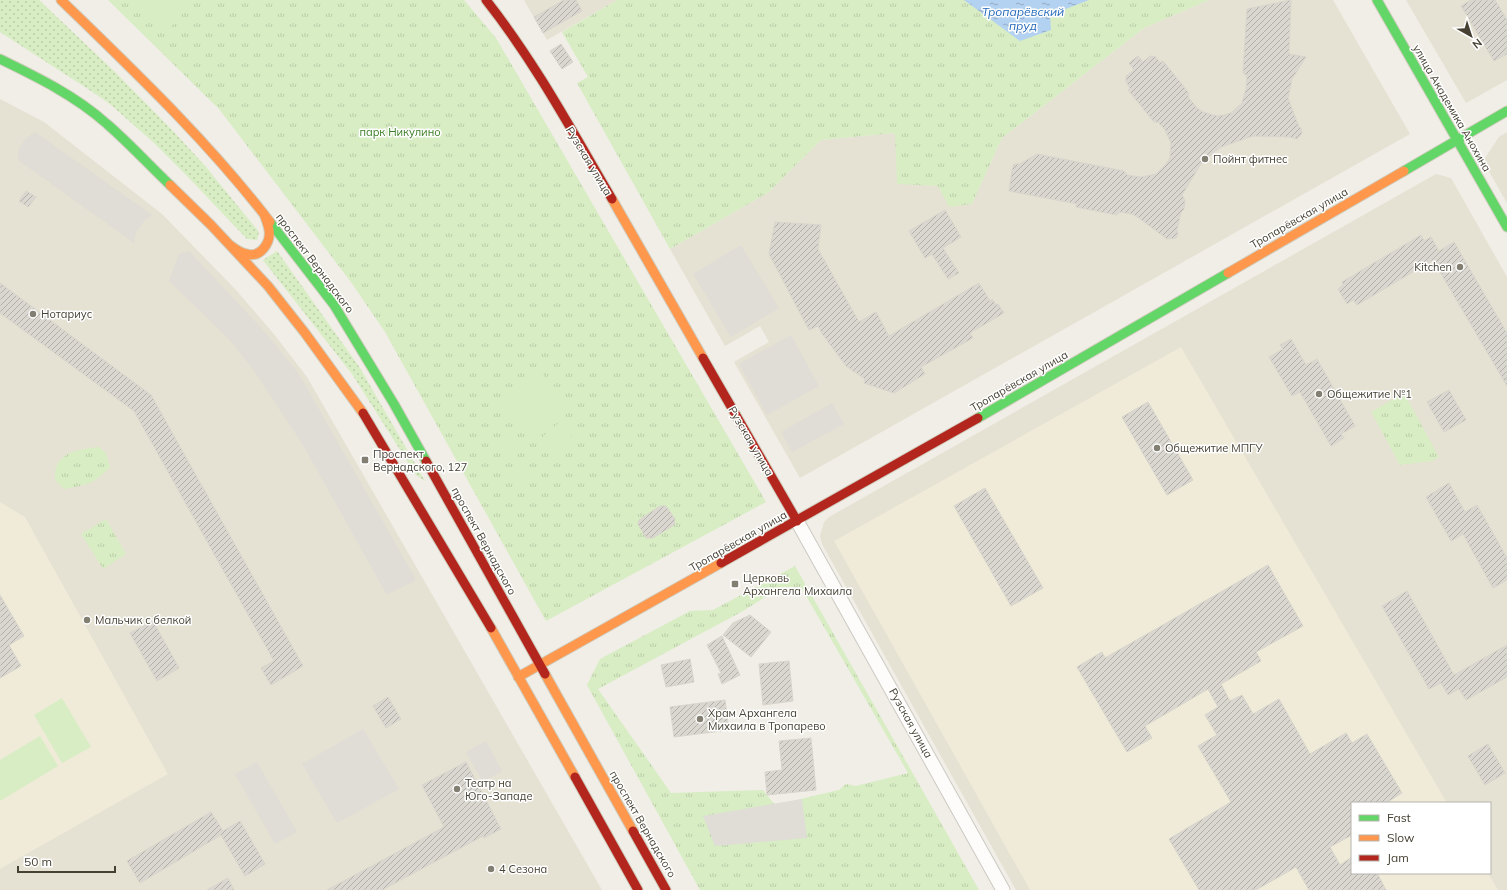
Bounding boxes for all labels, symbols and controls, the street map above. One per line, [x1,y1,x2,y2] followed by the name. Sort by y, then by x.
[982,4,1064,33] water label: Тропарёвский пруд
[1451,16,1491,56] north arrow
[1470,36,1485,52] text: N
[1410,42,1494,174] street label: улица Академика Анохина
[563,124,615,198] street label: Рузская улица
[359,125,441,139] park label: парк Никулино
[1213,152,1288,166] place label: Пойнт фитнес
[1200,154,1210,164] marker: Пойнт фитнес
[1248,184,1350,252] street label: Тропарёвская улица
[273,210,357,316] street label: проспект Вернадского
[1414,260,1452,274] place label: Kitchen
[1455,262,1465,272] marker: Kitchen
[41,307,93,321] place label: Нотариус
[28,309,38,319] marker: Нотариус
[968,347,1070,415] street label: Тропарёвская улица
[1327,387,1412,401] place label: Общежитие №1
[1314,389,1324,399] marker: Общежитие №1
[725,404,777,478] street label: Рузская улица
[1165,441,1263,455] place label: Общежитие МПГУ
[1152,443,1162,453] marker: Общежитие МПГУ
[373,447,467,474] place label: Проспект Вернадского, 127
[360,455,370,465] marker: Проспект Вернадского, 127
[449,485,519,597] street label: проспект Вернадского
[687,507,789,575] street label: Тропарёвская улица
[743,571,852,598] place label: Церковь Архангела Михаила
[730,579,740,589] marker: Церковь Архангела Михаила
[95,613,191,627] place label: Мальчик с белкой
[82,615,92,625] marker: Мальчик с белкой
[886,686,936,760] street label: Рузская улица
[708,706,826,733] place label: Храм Архангела Михаила в Тропарево
[695,714,705,724] marker: Храм Архангела Михаила в Тропарево
[607,768,679,880] street label: проспект Вернадского
[465,776,533,803] place label: Театр на Юго-Западе
[452,784,462,794] marker: Театр на Юго-Западе
[1351,802,1491,874] legend
[1387,810,1411,825] text: Fast
[1387,830,1415,845] text: Slow
[18,848,115,874] scale bar
[1387,850,1409,865] text: Jam
[24,854,52,869] text: 50 m
[499,862,547,876] place label: 4 Сезона
[486,864,496,874] marker: 4 Сезона

